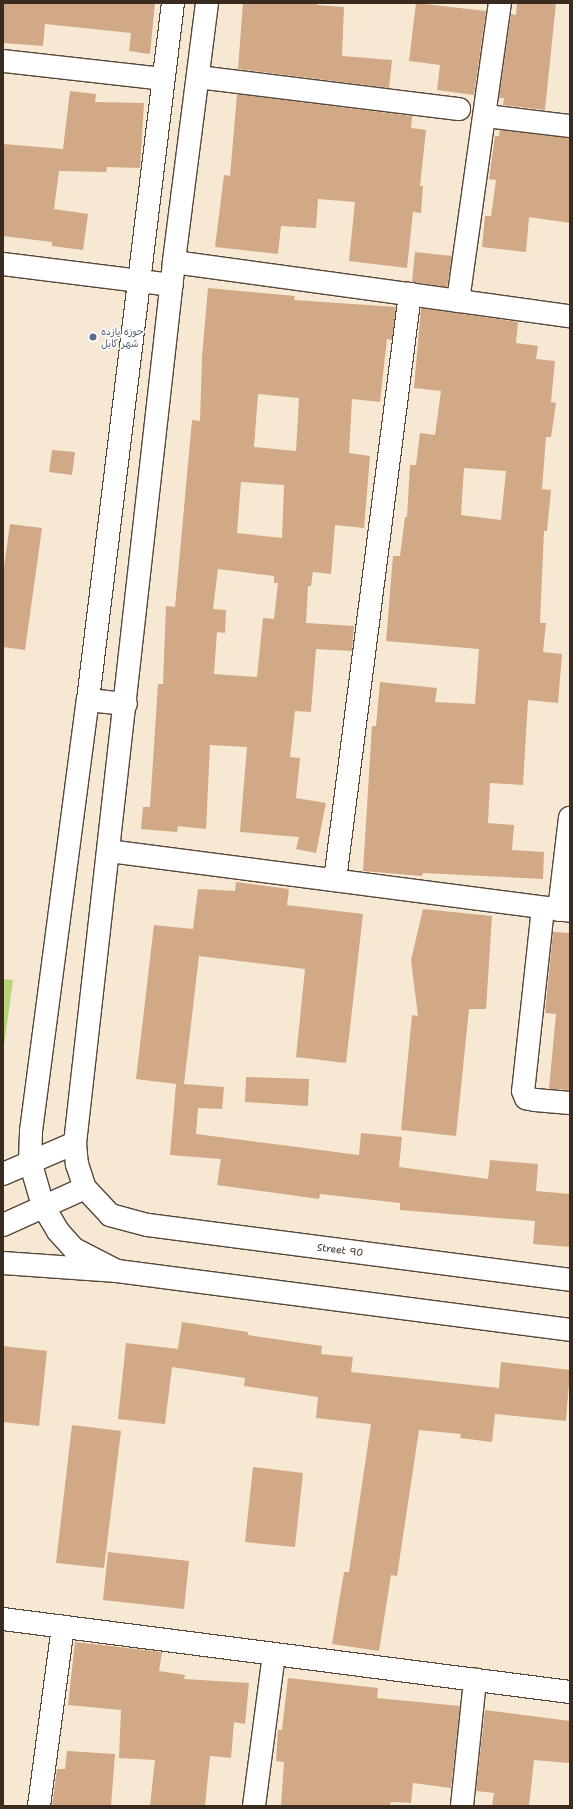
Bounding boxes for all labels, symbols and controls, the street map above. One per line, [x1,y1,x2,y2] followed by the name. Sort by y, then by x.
[101,325,144,348] place label: حوزه یازده شهر کابل
[88,332,98,342] marker: حوزه یازده شهر کابل
[316,1241,364,1259] street label: Street 90

